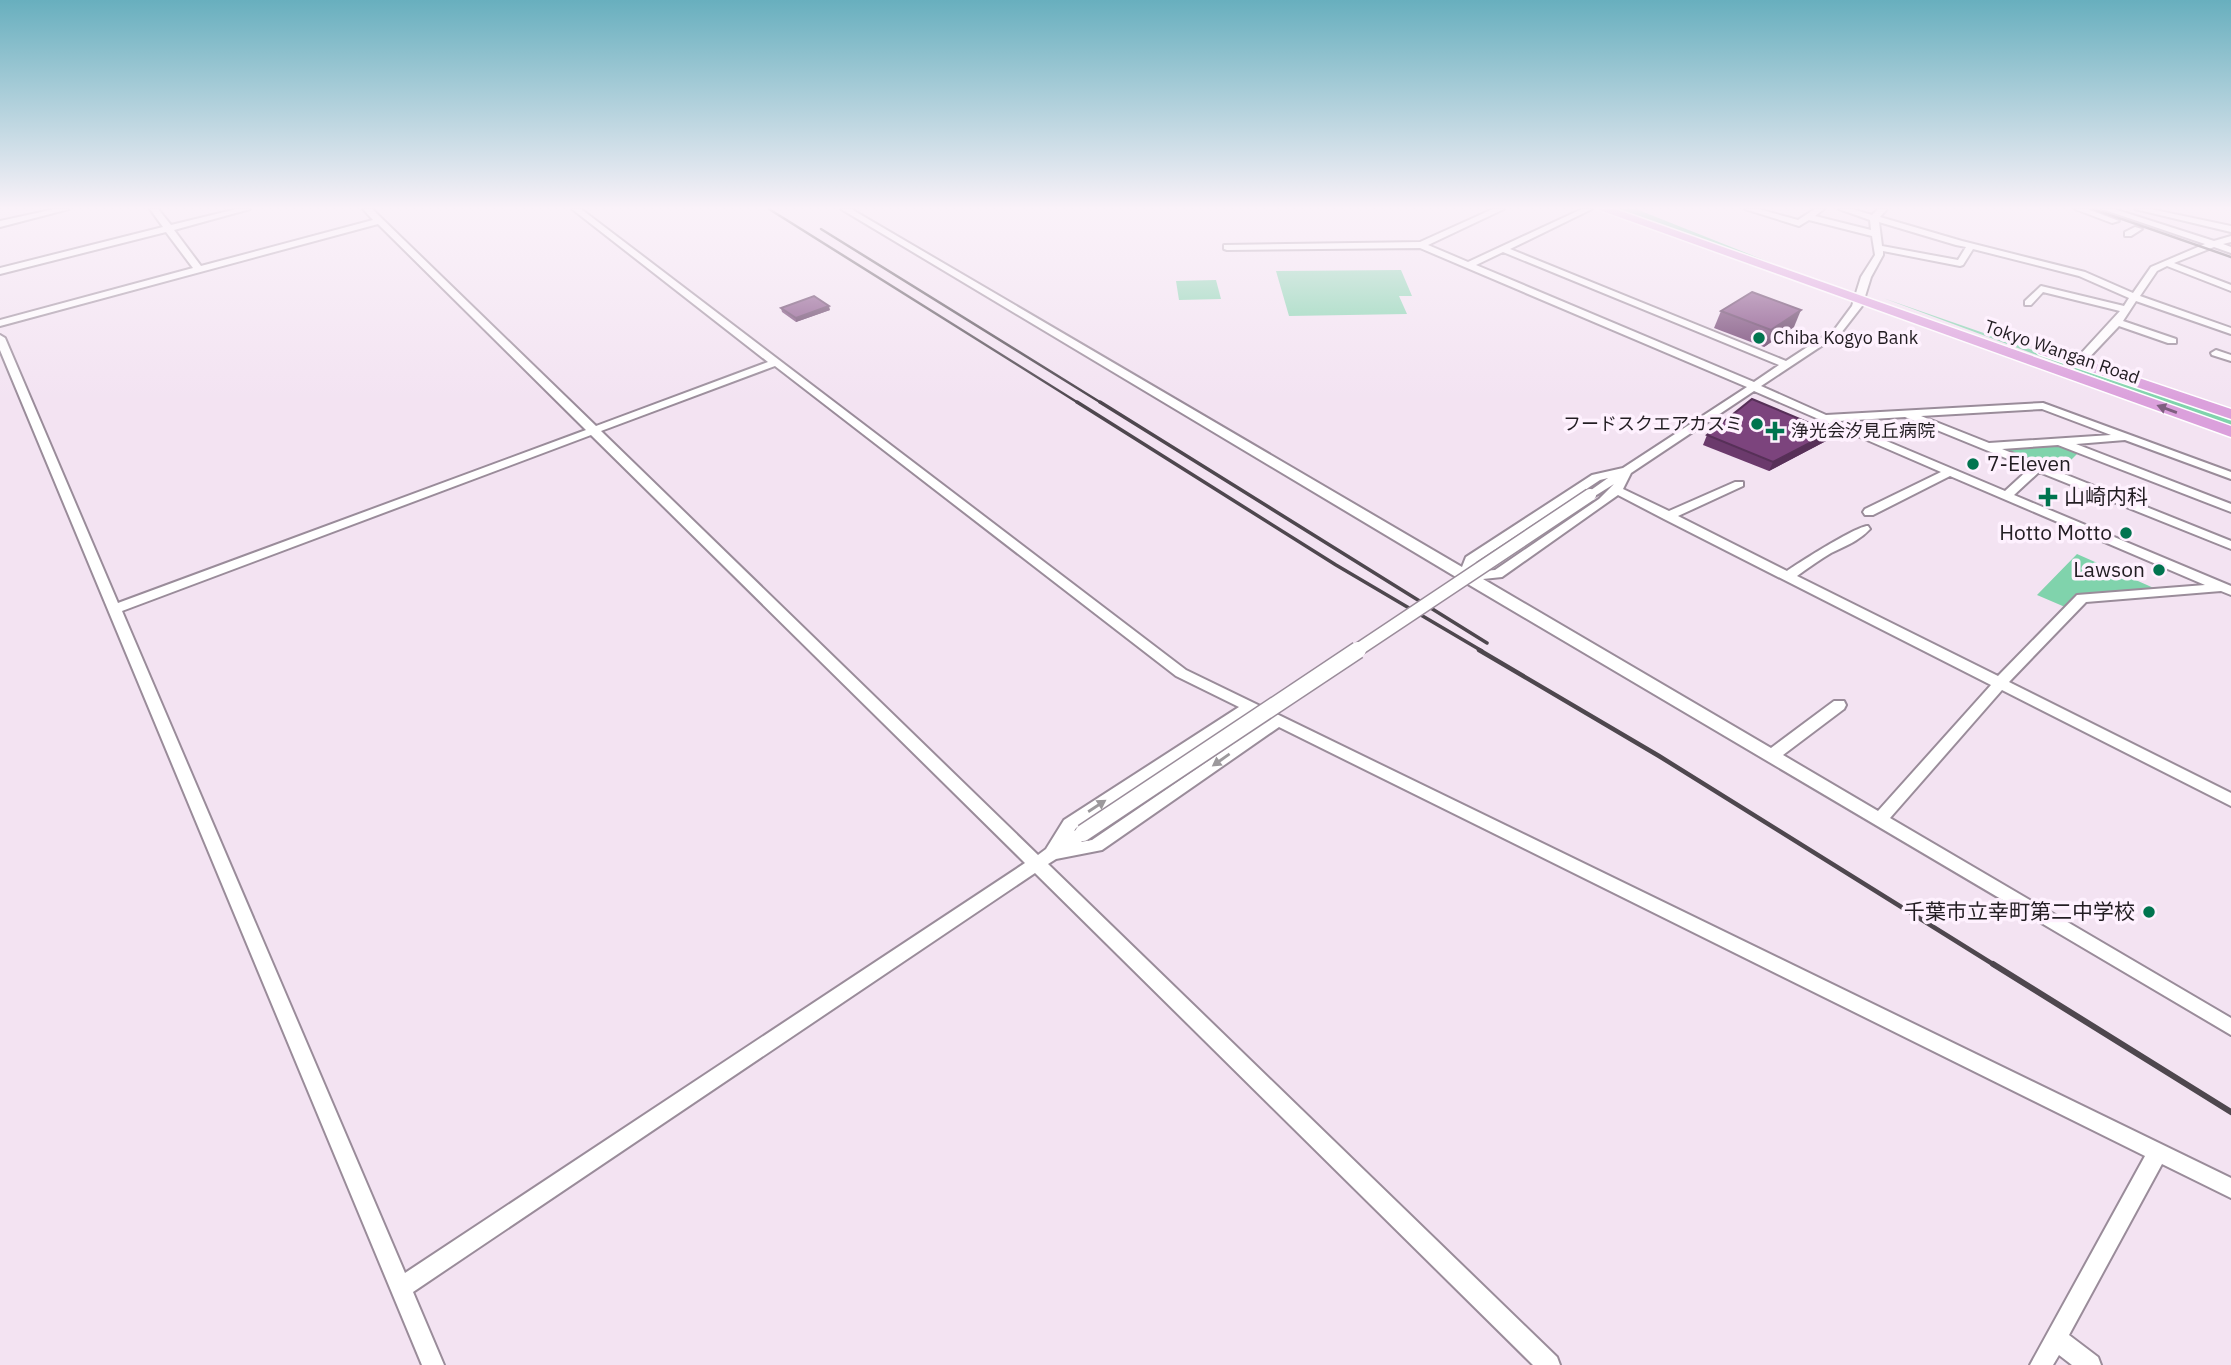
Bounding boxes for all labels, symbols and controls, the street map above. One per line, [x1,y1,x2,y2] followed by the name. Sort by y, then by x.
[1982,314,2143,389] street label: Tokyo Wangan Road
[1773,326,1919,349] place label: Chiba Kogyo Bank
[1751,330,1767,346] marker: Chiba Kogyo Bank
[2156,403,2177,414] one-way arrow
[1563,412,1743,435] place label: フードスクエアカスミ
[1749,416,1765,432] marker: フードスクエアカスミ
[1791,419,1935,442] place label: 浄光会汐見丘病院
[1765,421,1785,441] marker: 浄光会汐見丘病院
[1987,449,2071,477] place label: 7-Eleven
[1965,456,1981,472] marker: 7-Eleven
[2064,482,2148,510] place label: 山崎内科
[2038,487,2058,507] marker: 山崎内科
[1999,518,2112,546] place label: Hotto Motto
[2118,525,2134,541] marker: Hotto Motto
[2073,555,2145,583] place label: Lawson
[2151,562,2167,578] marker: Lawson
[1212,753,1231,766] one-way arrow
[1087,799,1107,812] one-way arrow
[1904,897,2135,925] place label: 千葉市立幸町第二中学校
[2141,904,2157,920] marker: 千葉市立幸町第二中学校

